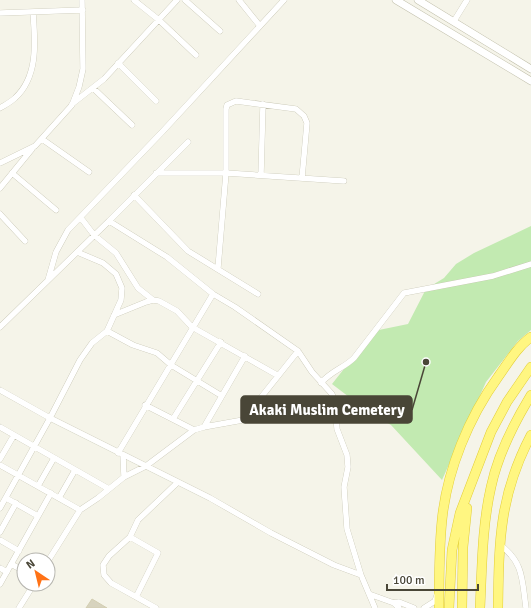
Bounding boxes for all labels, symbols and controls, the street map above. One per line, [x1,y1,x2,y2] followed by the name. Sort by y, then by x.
[241,396,412,423] callout: Akaki Muslim Cemetery
[249,401,405,419] text: Akaki Muslim Cemetery
[16,552,56,592] north arrow
[24,557,37,572] text: N
[387,566,478,592] scale bar
[393,573,425,588] text: 100 m

